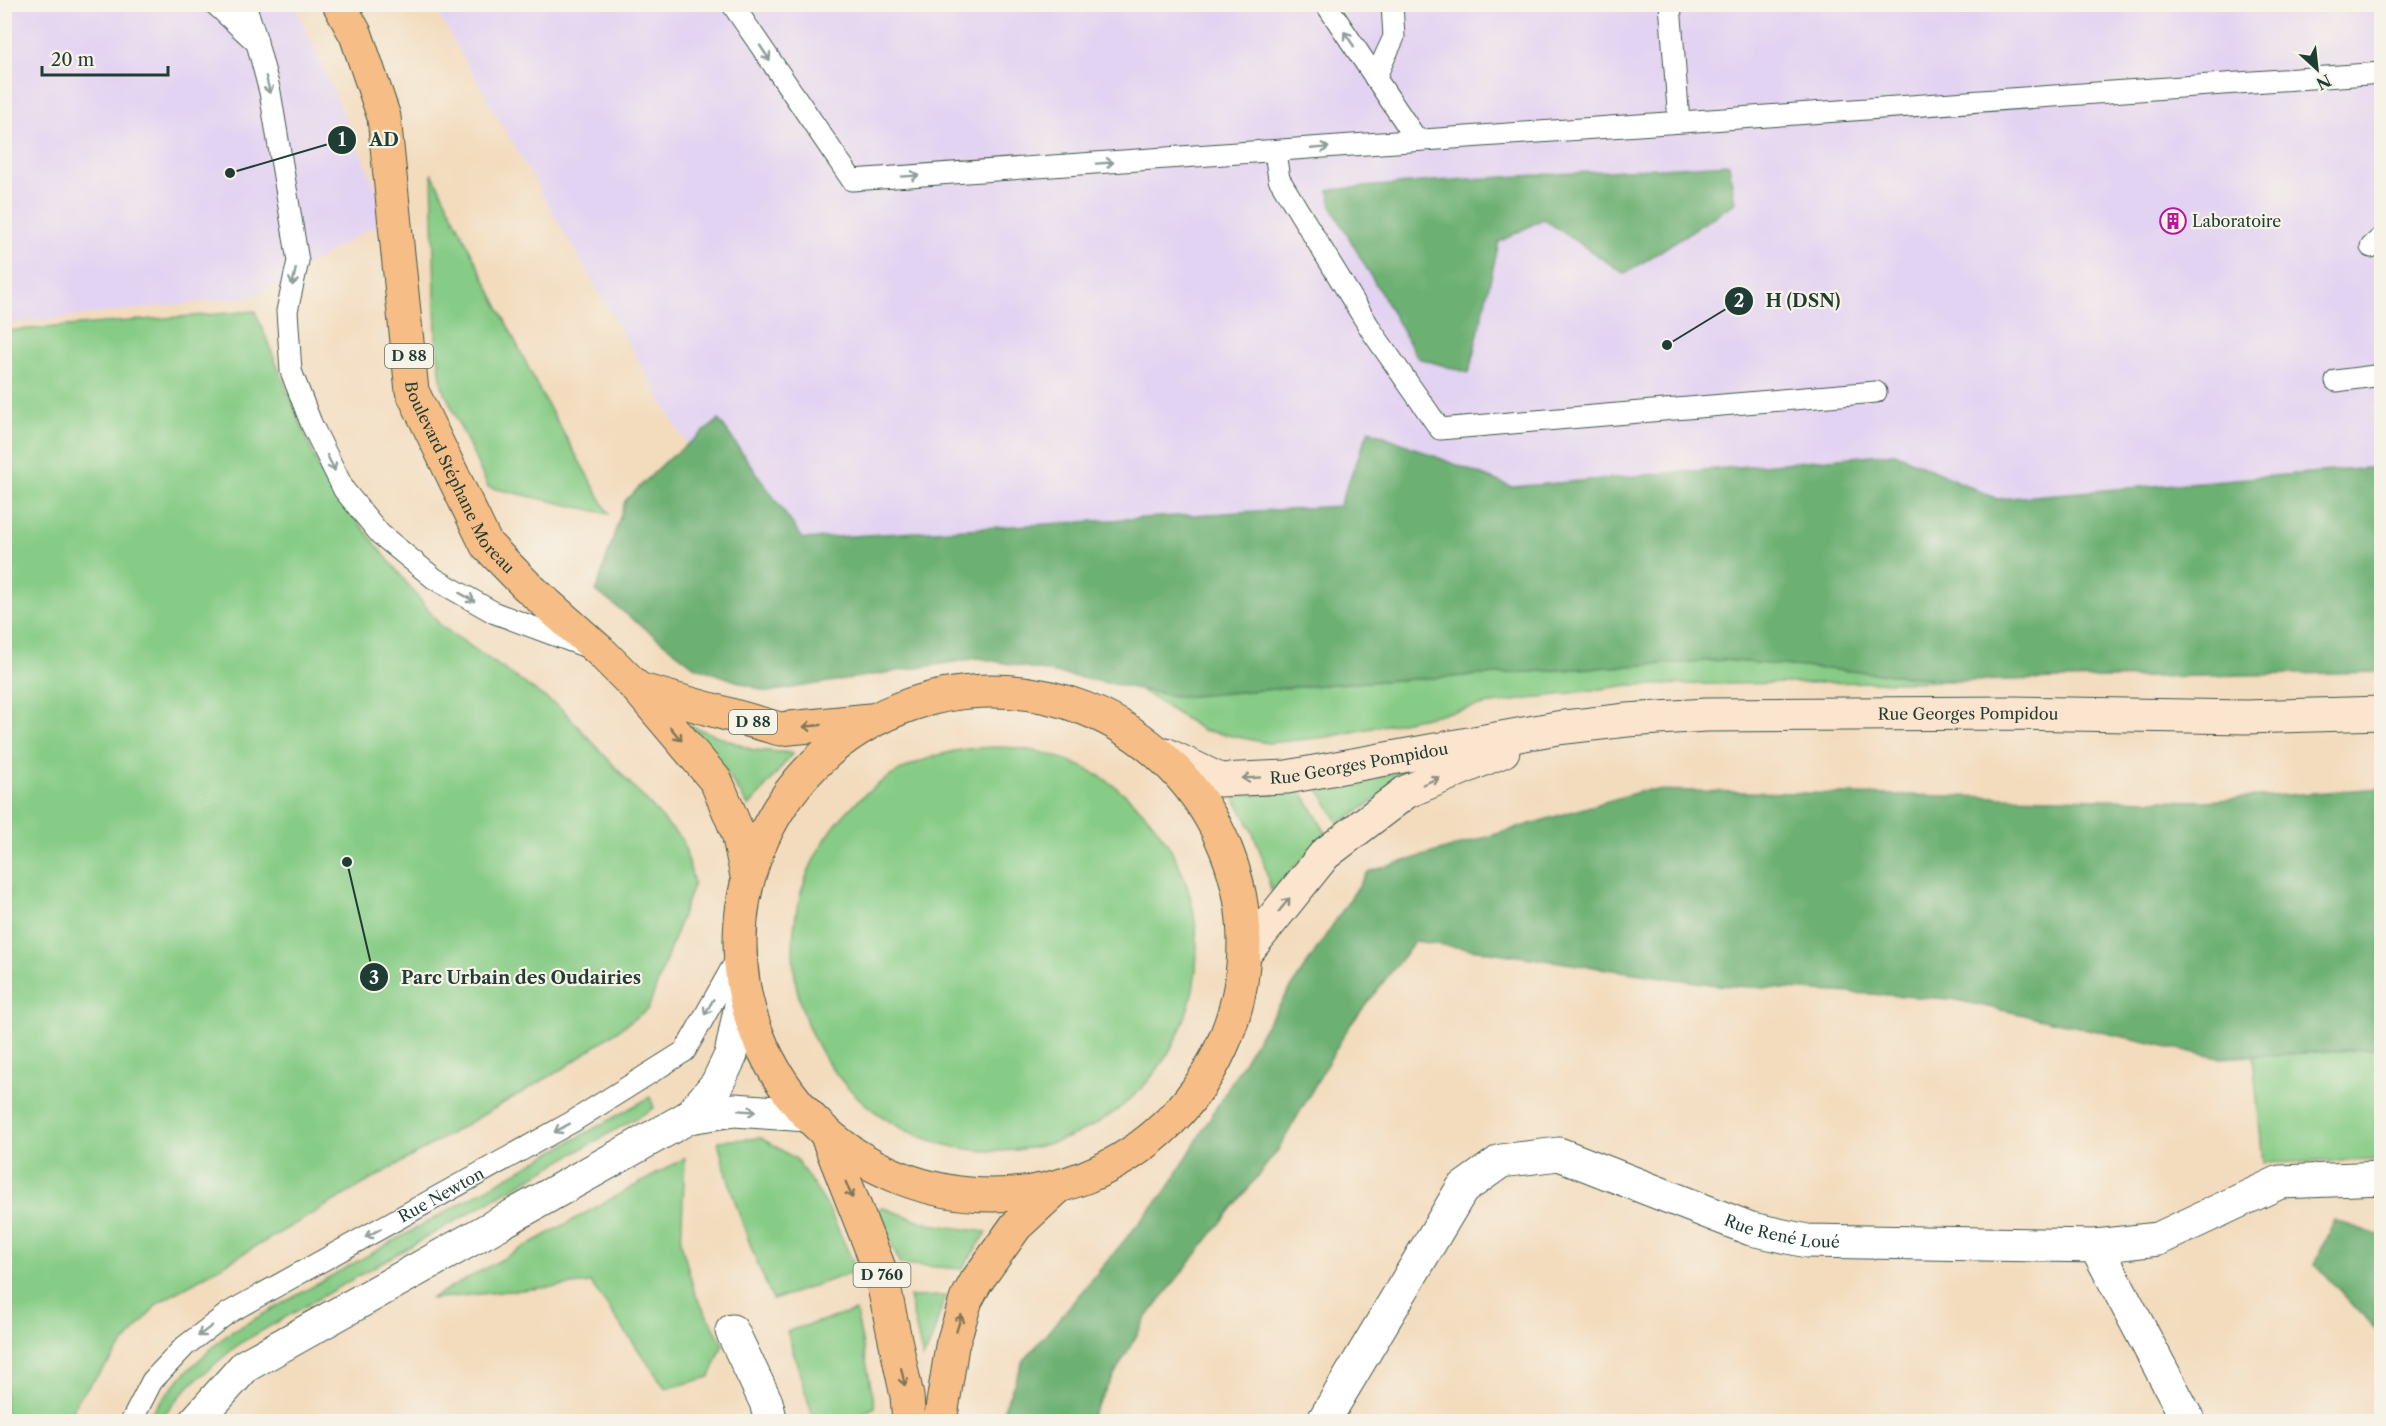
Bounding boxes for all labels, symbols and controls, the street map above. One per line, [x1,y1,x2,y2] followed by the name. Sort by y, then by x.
[1343,31,1355,48] one-way arrow
[42,39,168,77] scale bar
[2287,39,2347,99] north arrow
[759,44,771,61] one-way arrow
[51,49,95,71] text: 20 m
[2313,70,2335,94] text: N
[263,75,275,94] one-way arrow
[327,122,411,158] callout: AD
[338,129,346,151] text: 1
[368,129,399,151] text: AD
[1310,142,1330,153] one-way arrow
[1094,158,1114,169] one-way arrow
[900,171,920,182] one-way arrow
[2158,206,2188,236] building icon: Laboratoire
[2192,211,2281,231] place label: Laboratoire
[288,267,300,286] one-way arrow
[1724,283,1853,319] callout: H (DSN)
[1734,290,1744,312] text: 2
[1766,290,1841,312] text: H (DSN)
[385,344,433,368] road number: D 88
[401,380,519,578] street label: Boulevard Stéphane Moreau
[325,454,337,472] one-way arrow
[458,592,476,603] one-way arrow
[1878,703,2059,724] street label: Rue Georges Pompidou
[729,710,777,734] road number: D 88
[802,721,822,732] one-way arrow
[669,726,683,741] one-way arrow
[1269,738,1450,788] street label: Rue Georges Pompidou
[1241,773,1261,784] one-way arrow
[1421,775,1440,786] one-way arrow
[1278,898,1291,914] one-way arrow
[359,959,653,995] callout: Parc Urbain des Oudairies
[369,967,379,989] text: 3
[401,967,641,989] text: Parc Urbain des Oudairies
[703,999,715,1016] one-way arrow
[737,1105,757,1116] one-way arrow
[554,1122,571,1134] one-way arrow
[395,1163,487,1227] street label: Rue Newton
[844,1181,855,1199] one-way arrow
[1722,1210,1840,1252] street label: Rue René Loué
[365,1227,382,1239] one-way arrow
[854,1263,910,1287] road number: D 760
[954,1314,965,1333] one-way arrow
[197,1324,213,1337] one-way arrow
[898,1367,909,1386] one-way arrow

